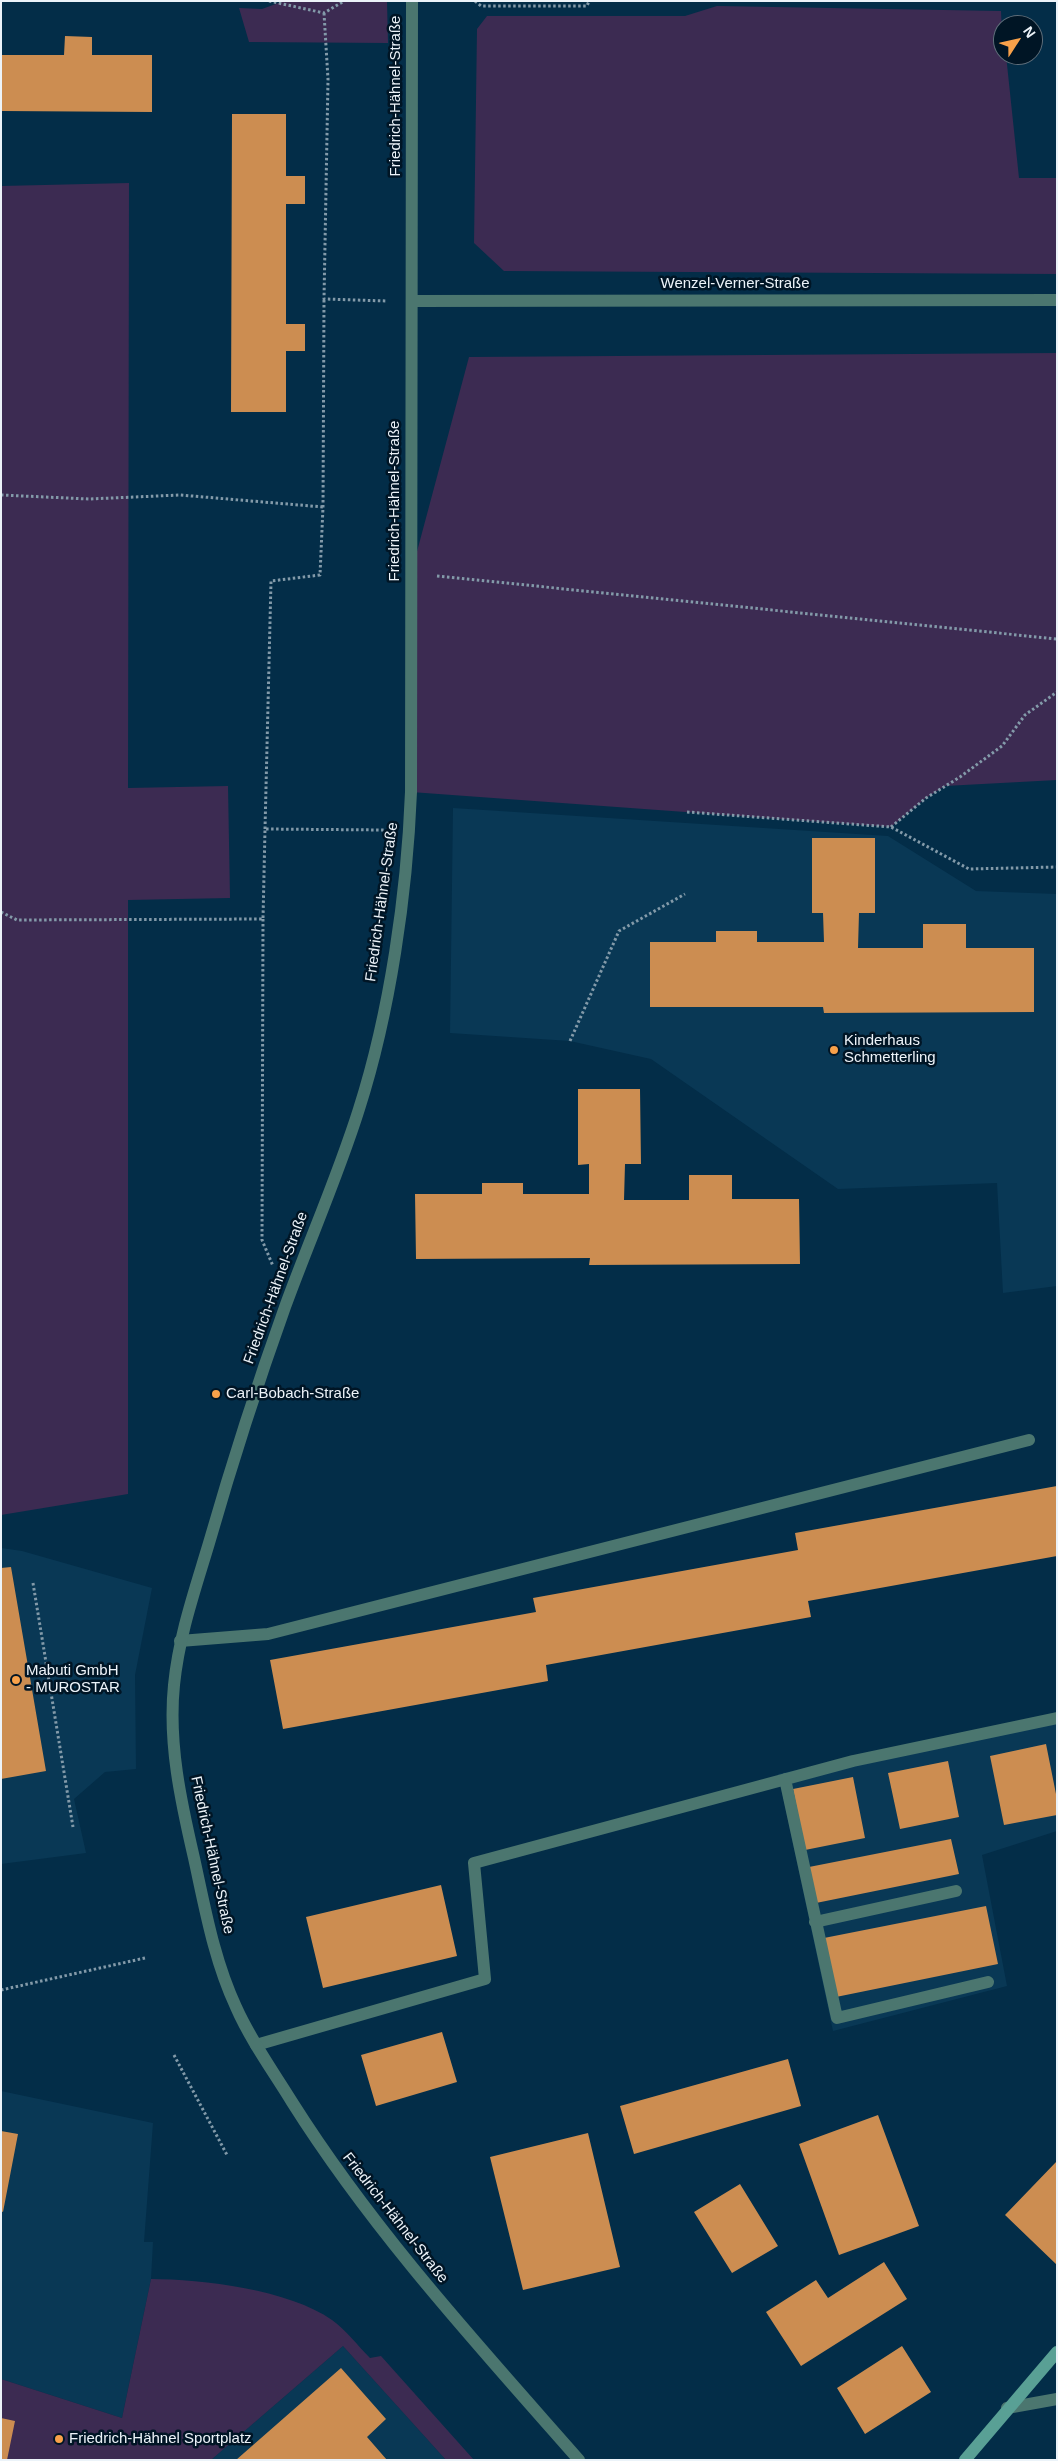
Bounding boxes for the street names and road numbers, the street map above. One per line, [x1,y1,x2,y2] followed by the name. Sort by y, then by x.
[387,16,405,176] street label: Friedrich-Hähnel-Straße
[661,275,809,293] street label: Wenzel-Verner-Straße
[386,421,404,581] street label: Friedrich-Hähnel-Straße
[362,821,402,983] street label: Friedrich-Hähnel-Straße
[240,1209,312,1367] street label: Friedrich-Hähnel-Straße
[186,1774,238,1936] street label: Friedrich-Hähnel-Straße
[338,2149,452,2287] street label: Friedrich-Hähnel-Straße

